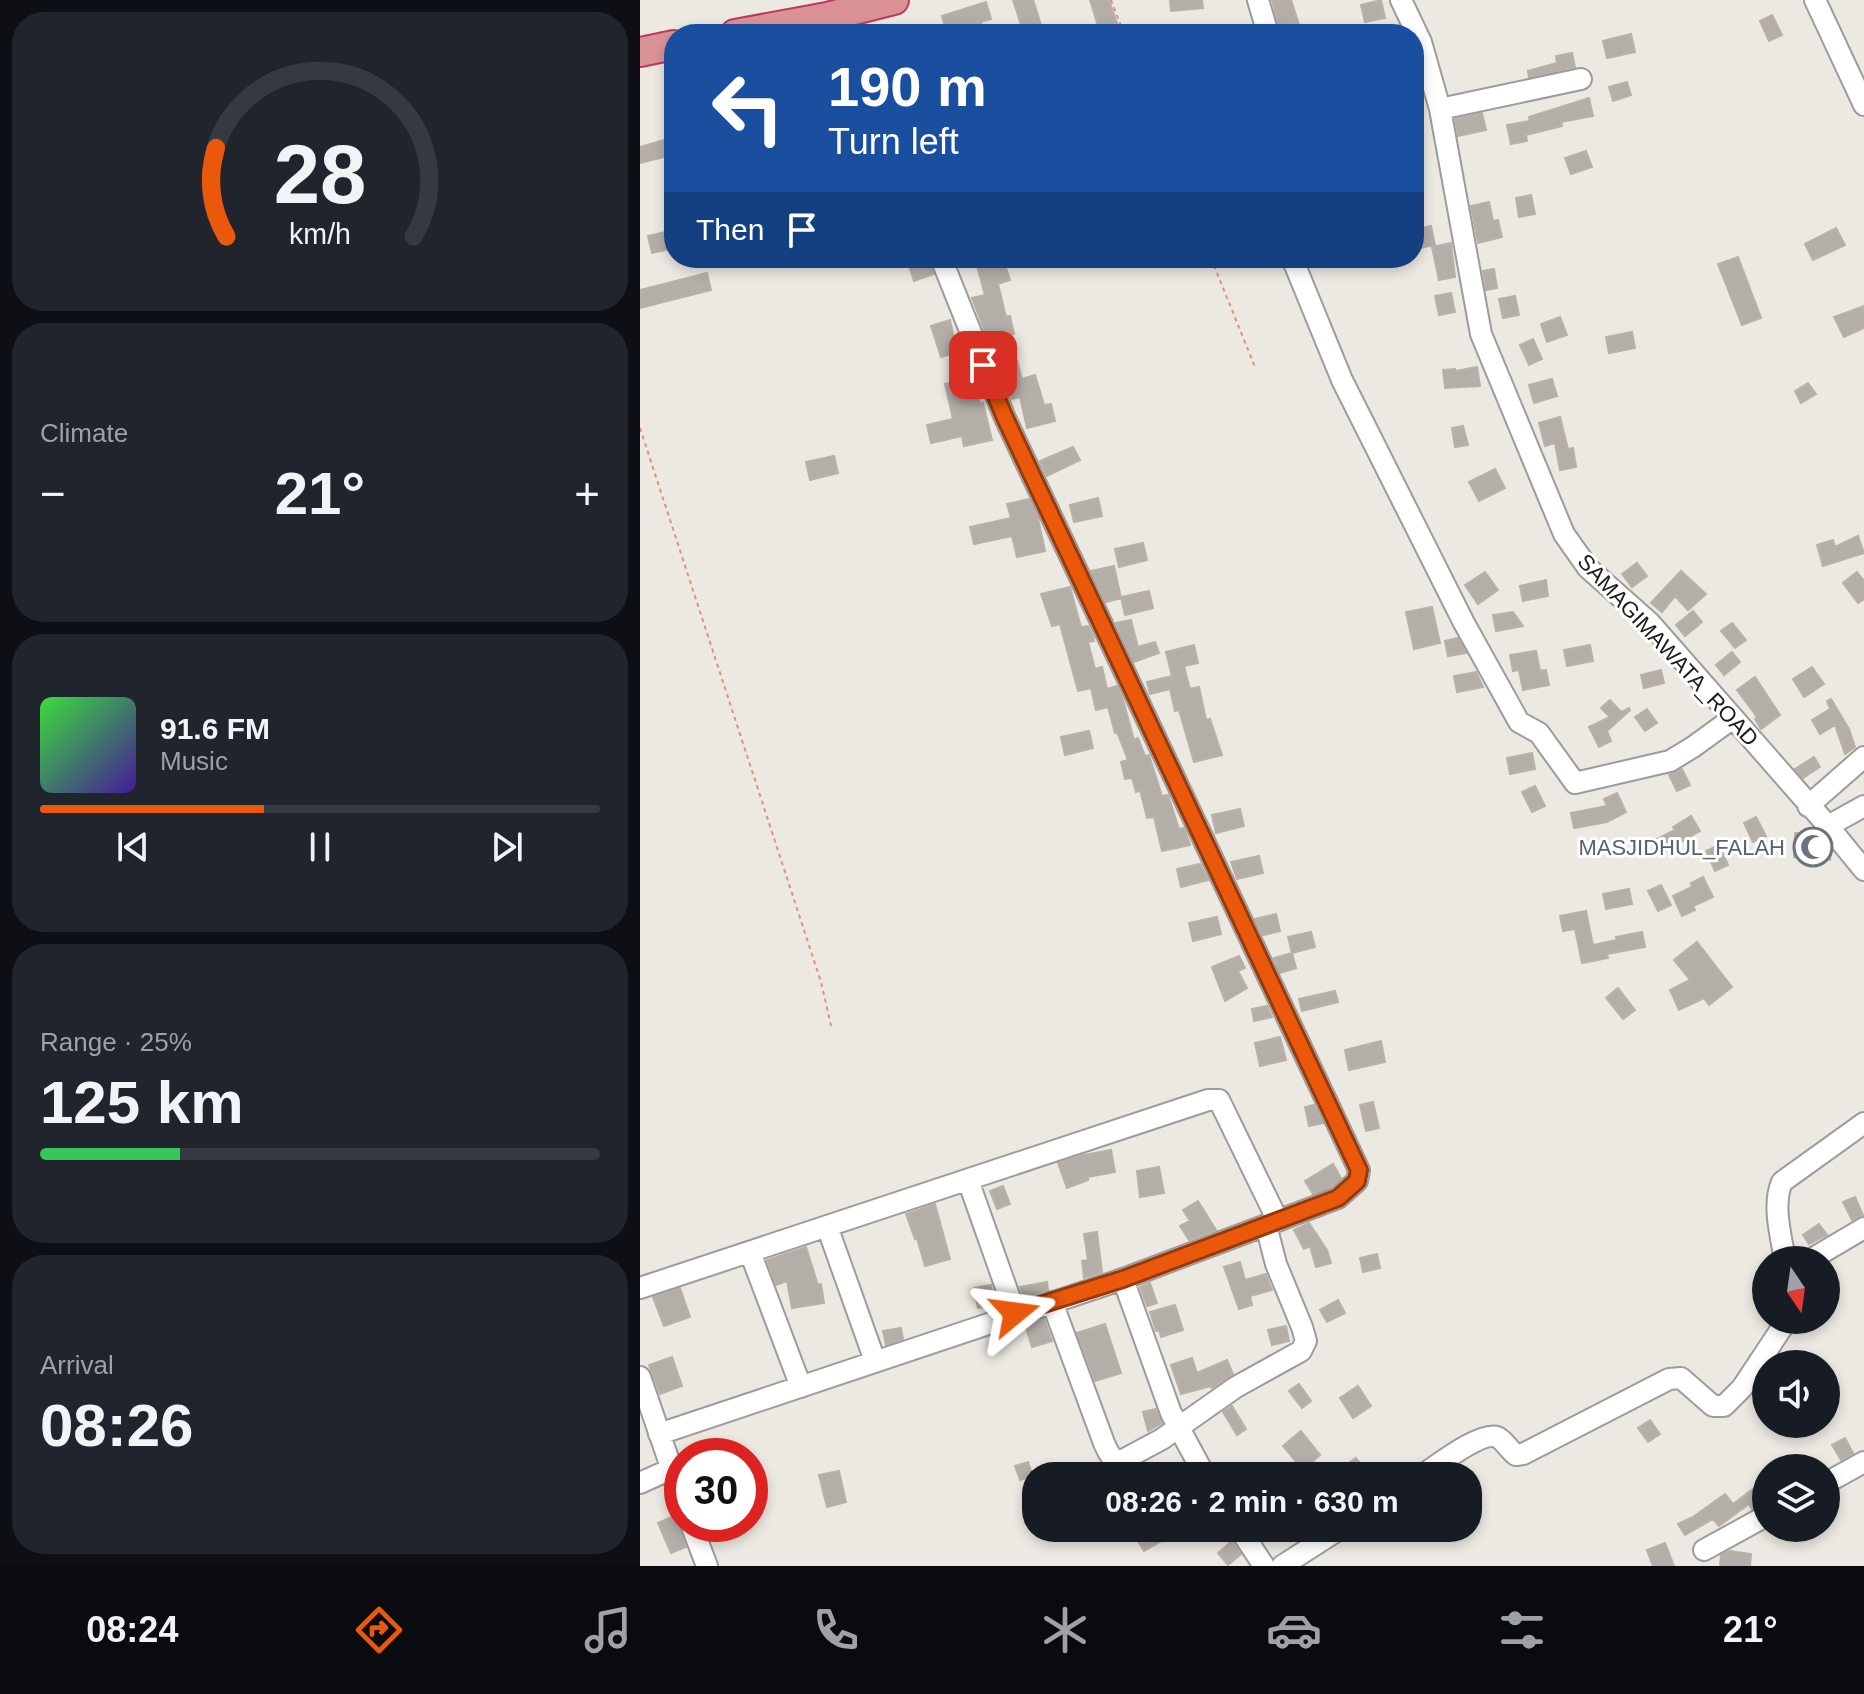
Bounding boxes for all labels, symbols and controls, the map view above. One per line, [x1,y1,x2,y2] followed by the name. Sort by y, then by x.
[828,55,987,118] text: 190 m
[696,56,800,160] icon: left
[828,121,959,162] text: Turn left
[274,128,366,221] text: 28
[780,208,824,252] icon: arrive
[696,213,764,246] text: Then
[289,219,351,251] text: km/h
[949,331,1017,399] pin
[961,343,1005,387] icon: arrive
[40,418,128,448] text: Climate
[275,460,365,527] text: 21°
[40,469,66,518] text: −
[574,469,600,518] text: +
[1573,549,1763,751] street label: SAMAGIMAWATA_ROAD
[160,712,270,745] text: 91.6 FM
[160,746,228,776] text: Music
[111,825,155,869] icon: previous
[298,825,342,869] icon: pause
[485,825,529,869] icon: next
[1792,826,1834,868] mosque icon: MASJIDHUL_FALAH
[1578,835,1785,860] place label: MASJIDHUL_FALAH
[40,1027,192,1057] text: Range · 25%
[40,1069,244,1136] text: 125 km
[1752,1246,1840,1334] north arrow
[1752,1246,1840,1542] map controls
[973,1271,1057,1355] position arrow
[40,1350,114,1380] text: Arrival
[1752,1350,1840,1438] button: sound
[40,1392,193,1459] text: 08:26
[664,1438,768,1542] speed limit sign: 30
[1752,1454,1840,1542] button: layers
[1105,1485,1399,1518] text: 08:26 · 2 min · 630 m
[351,1602,407,1658] icon: directions
[580,1602,636,1658] icon: music
[808,1602,864,1658] icon: phone
[1037,1602,1093,1658] icon: climate
[1266,1602,1322,1658] icon: car
[1494,1602,1550,1658] icon: filters
[86,1609,178,1650] text: 08:24
[1723,1609,1778,1650] text: 21°

